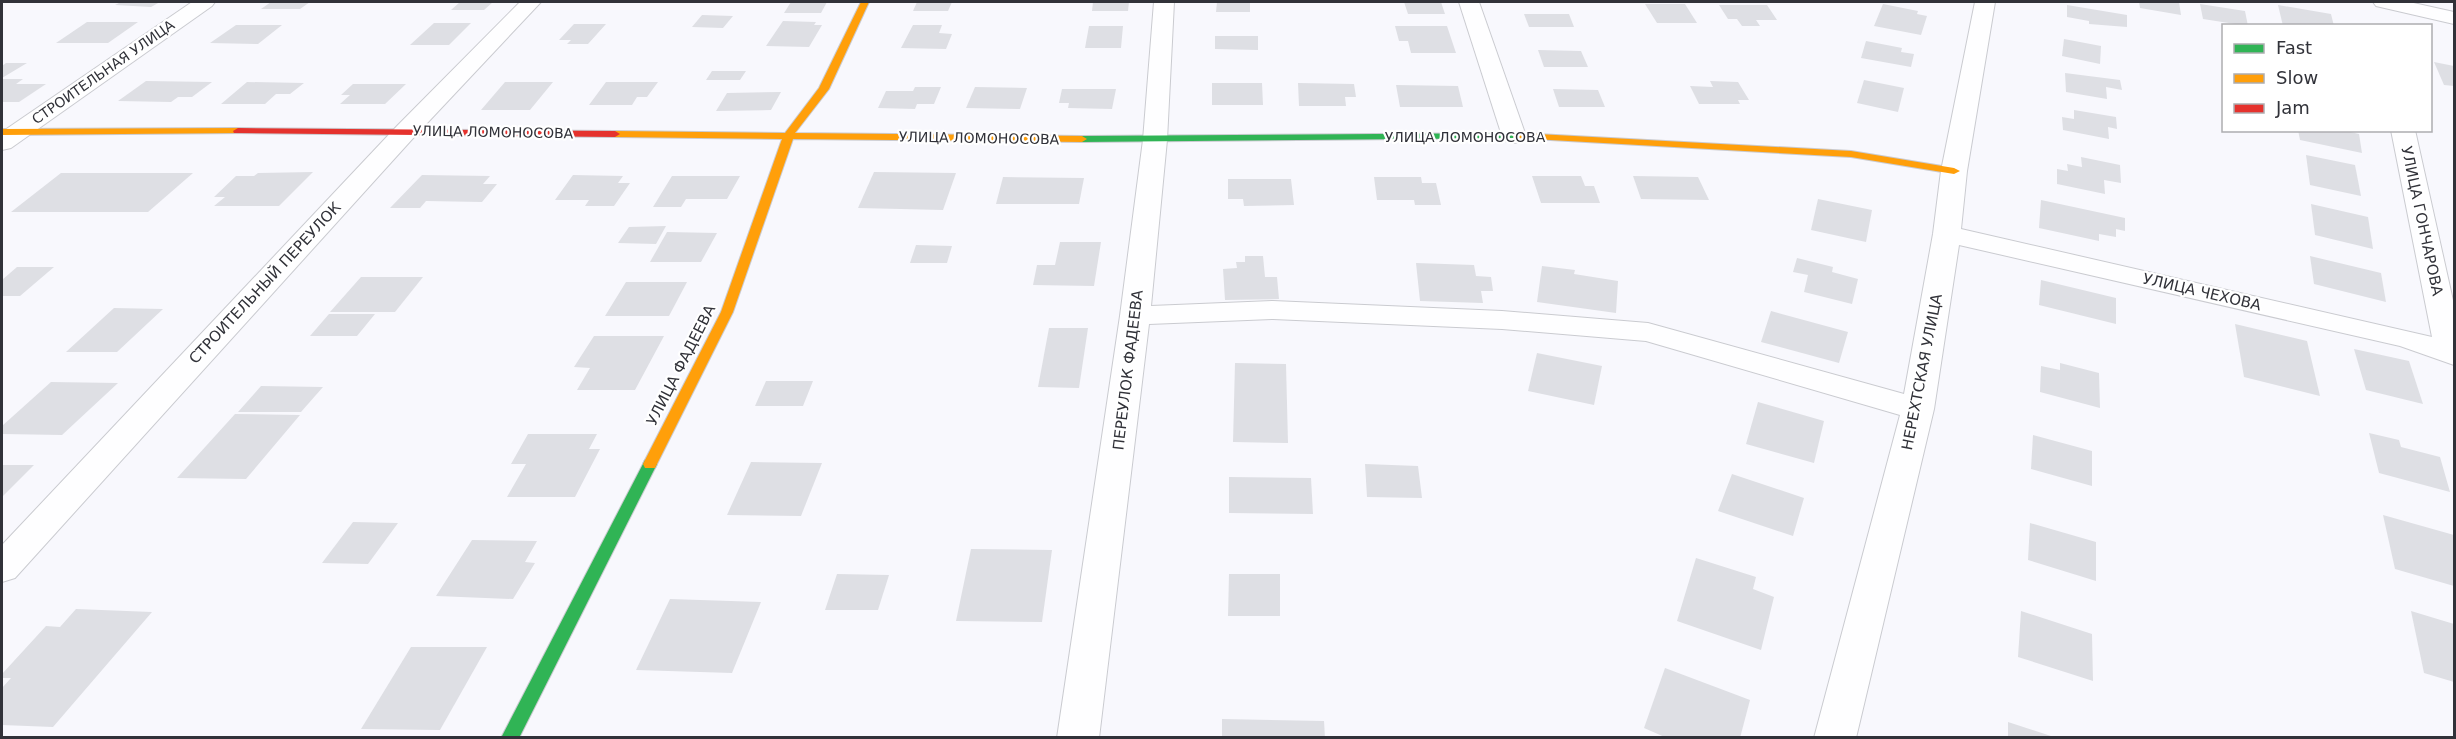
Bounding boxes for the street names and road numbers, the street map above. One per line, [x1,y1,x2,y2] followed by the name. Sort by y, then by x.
[29,16,178,127] street label: СТРОИТЕЛЬНАЯ УЛИЦА
[413,123,574,141] street label: УЛИЦА ЛОМОНОСОВА
[899,129,1060,147] street label: УЛИЦА ЛОМОНОСОВА
[1385,129,1546,145] street label: УЛИЦА ЛОМОНОСОВА
[2397,145,2447,298] street label: УЛИЦА ГОНЧАРОВА
[185,197,345,368] street label: СТРОИТЕЛЬНЫЙ ПЕРЕУЛОК
[2141,270,2264,315] street label: УЛИЦА ЧЕХОВА
[1109,288,1147,451] street label: ПЕРЕУЛОК ФАДЕЕВА
[1898,292,1946,452] street label: НЕРЕХТСКАЯ УЛИЦА
[643,301,719,428] street label: УЛИЦА ФАДЕЕВА

